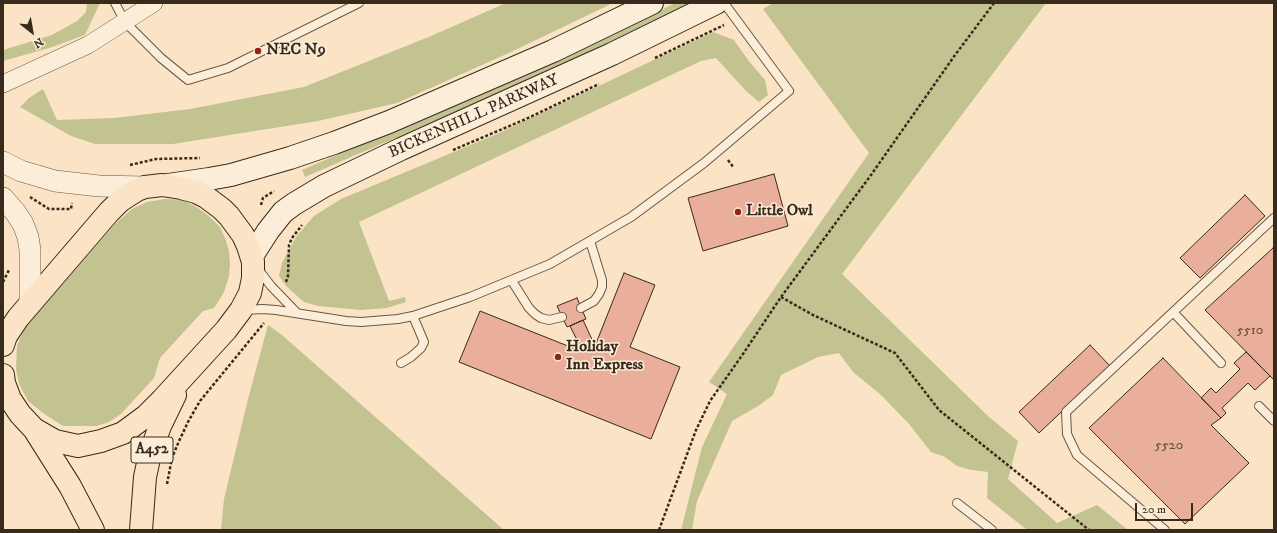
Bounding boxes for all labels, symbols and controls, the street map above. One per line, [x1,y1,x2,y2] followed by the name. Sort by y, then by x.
[12,12,52,52] north arrow
[31,34,46,51] text: N
[266,41,326,61] place label: NEC N9
[253,46,263,56] marker: NEC N9
[386,71,562,163] street label: BICKENHILL PARKWAY
[746,202,813,222] place label: Little Owl
[733,207,743,217] marker: Little Owl
[1237,323,1263,339] house number: 5510
[566,338,643,376] place label: Holiday Inn Express
[553,352,563,362] marker: Holiday Inn Express
[131,437,173,463] road number: A452
[1155,438,1183,454] house number: 5520
[1137,495,1195,521] scale bar
[1142,502,1166,517] text: 20 m

